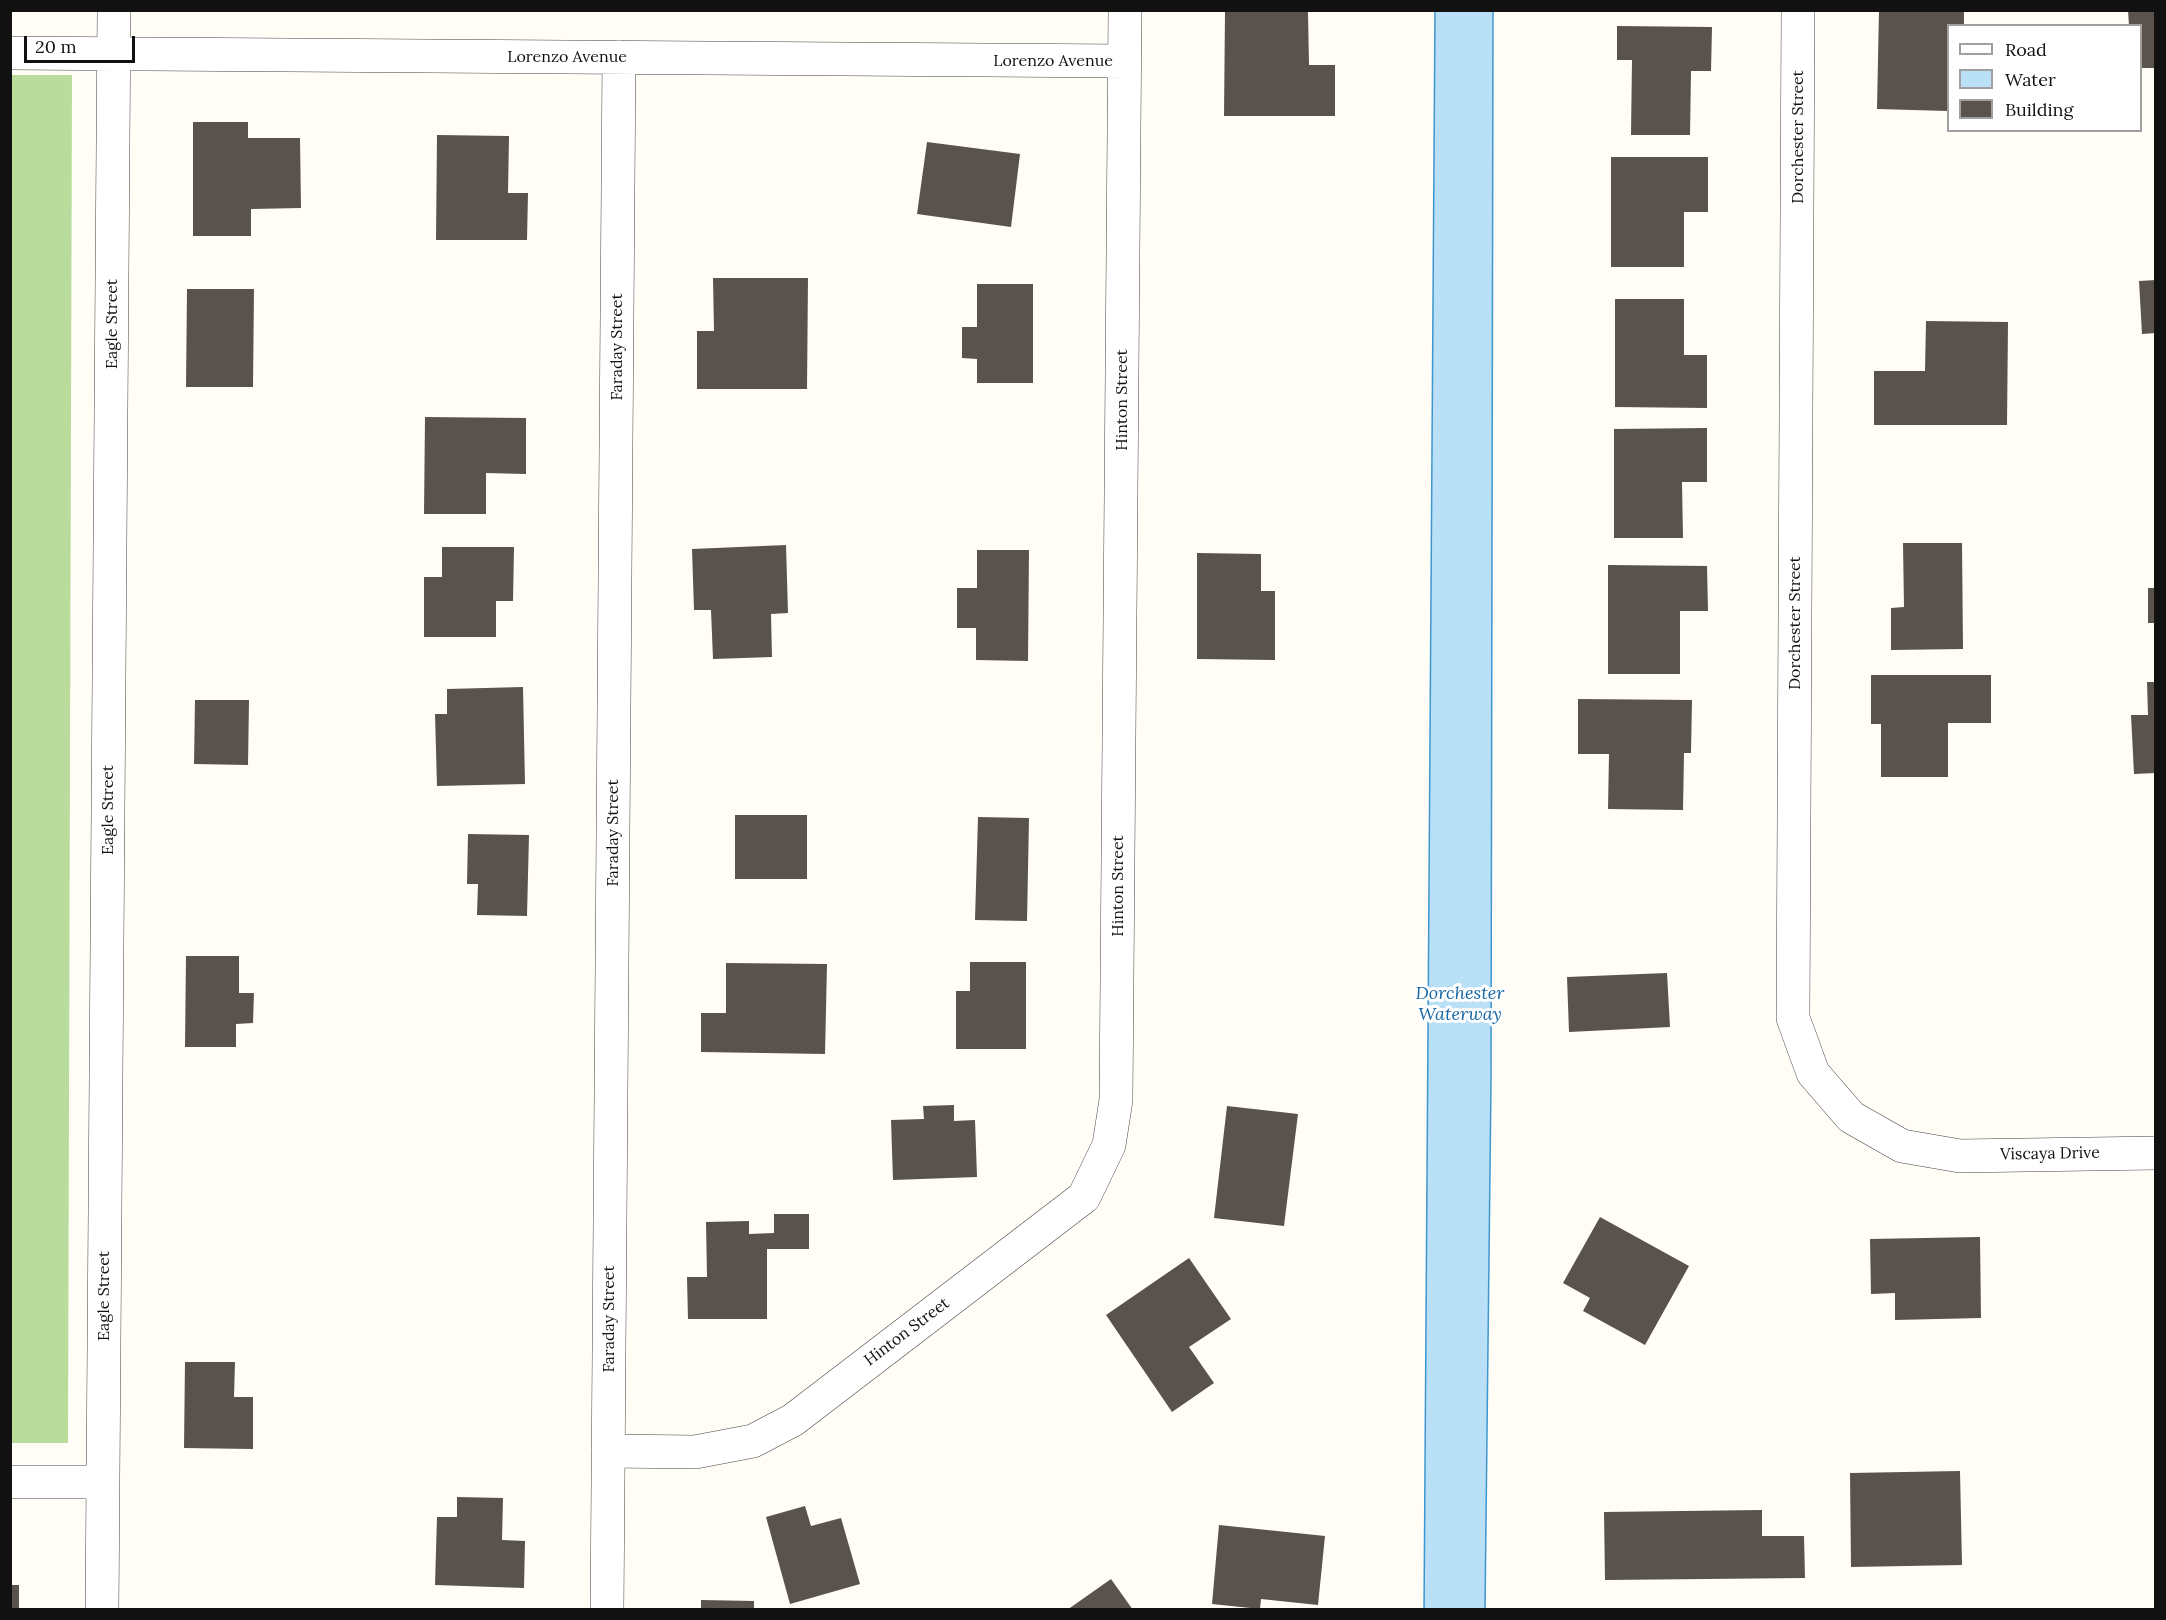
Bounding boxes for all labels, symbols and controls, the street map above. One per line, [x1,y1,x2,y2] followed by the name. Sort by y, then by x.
[27,24,138,62] scale bar
[1947,24,2142,132] legend
[35,35,77,58] text: 20 m
[2005,38,2047,61] text: Road
[507,47,627,67] street label: Lorenzo Avenue
[993,51,1113,71] street label: Lorenzo Avenue
[2005,68,2056,91] text: Water
[1788,70,1808,204] street label: Dorchester Street
[2005,98,2073,121] text: Building
[102,279,122,369] street label: Eagle Street
[607,293,627,401] street label: Faraday Street
[1112,349,1132,451] street label: Hinton Street
[1785,556,1805,690] street label: Dorchester Street
[98,765,118,855] street label: Eagle Street
[603,779,623,887] street label: Faraday Street
[1108,835,1128,937] street label: Hinton Street
[1415,983,1505,1026] water label: Dorchester Waterway
[2000,1144,2100,1164] street label: Viscaya Drive
[94,1251,114,1341] street label: Eagle Street
[599,1265,619,1373] street label: Faraday Street
[861,1294,953,1370] street label: Hinton Street

